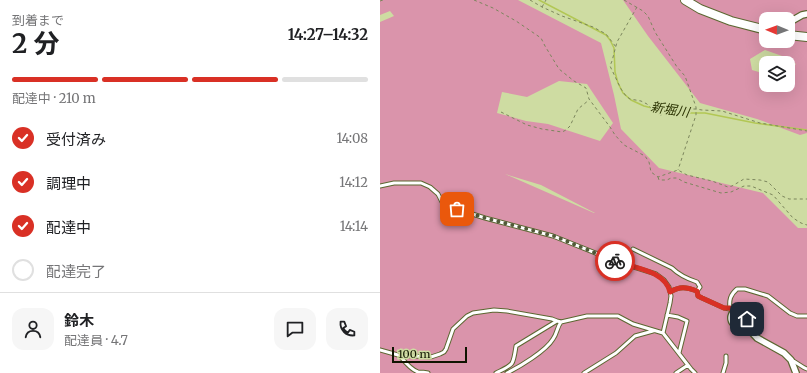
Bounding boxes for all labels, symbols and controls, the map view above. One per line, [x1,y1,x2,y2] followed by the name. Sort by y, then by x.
[12,12,64,29] text: 到着まで
[759,12,795,48] north arrow
[759,12,795,92] map controls
[288,25,368,44] text: 14:27–14:32
[12,27,59,60] text: 2 分
[759,56,795,92] button: layers
[12,90,96,107] text: 配達中 · 210 m
[649,98,692,121] water label: 新堀川
[12,127,34,149] icon: check
[46,130,106,149] text: 受付済み
[336,130,368,147] text: 14:08
[12,171,34,193] icon: check
[46,174,91,193] text: 調理中
[339,174,368,191] text: 14:12
[440,192,474,226] pin
[446,198,468,220] icon: bag
[12,215,34,237] icon: check
[46,218,91,237] text: 配達中
[340,218,368,235] text: 14:14
[595,241,635,281] courier
[604,250,626,272] icon: bike
[46,262,106,281] text: 配達完了
[730,302,764,336] pin
[12,308,54,350] button: person
[274,308,316,350] button: chat
[326,308,368,350] button: phone
[736,308,758,330] icon: home
[64,311,94,330] text: 鈴木
[64,332,128,349] text: 配達員 · 4.7
[392,345,467,364] scale bar
[398,347,430,361] text: 100 m

